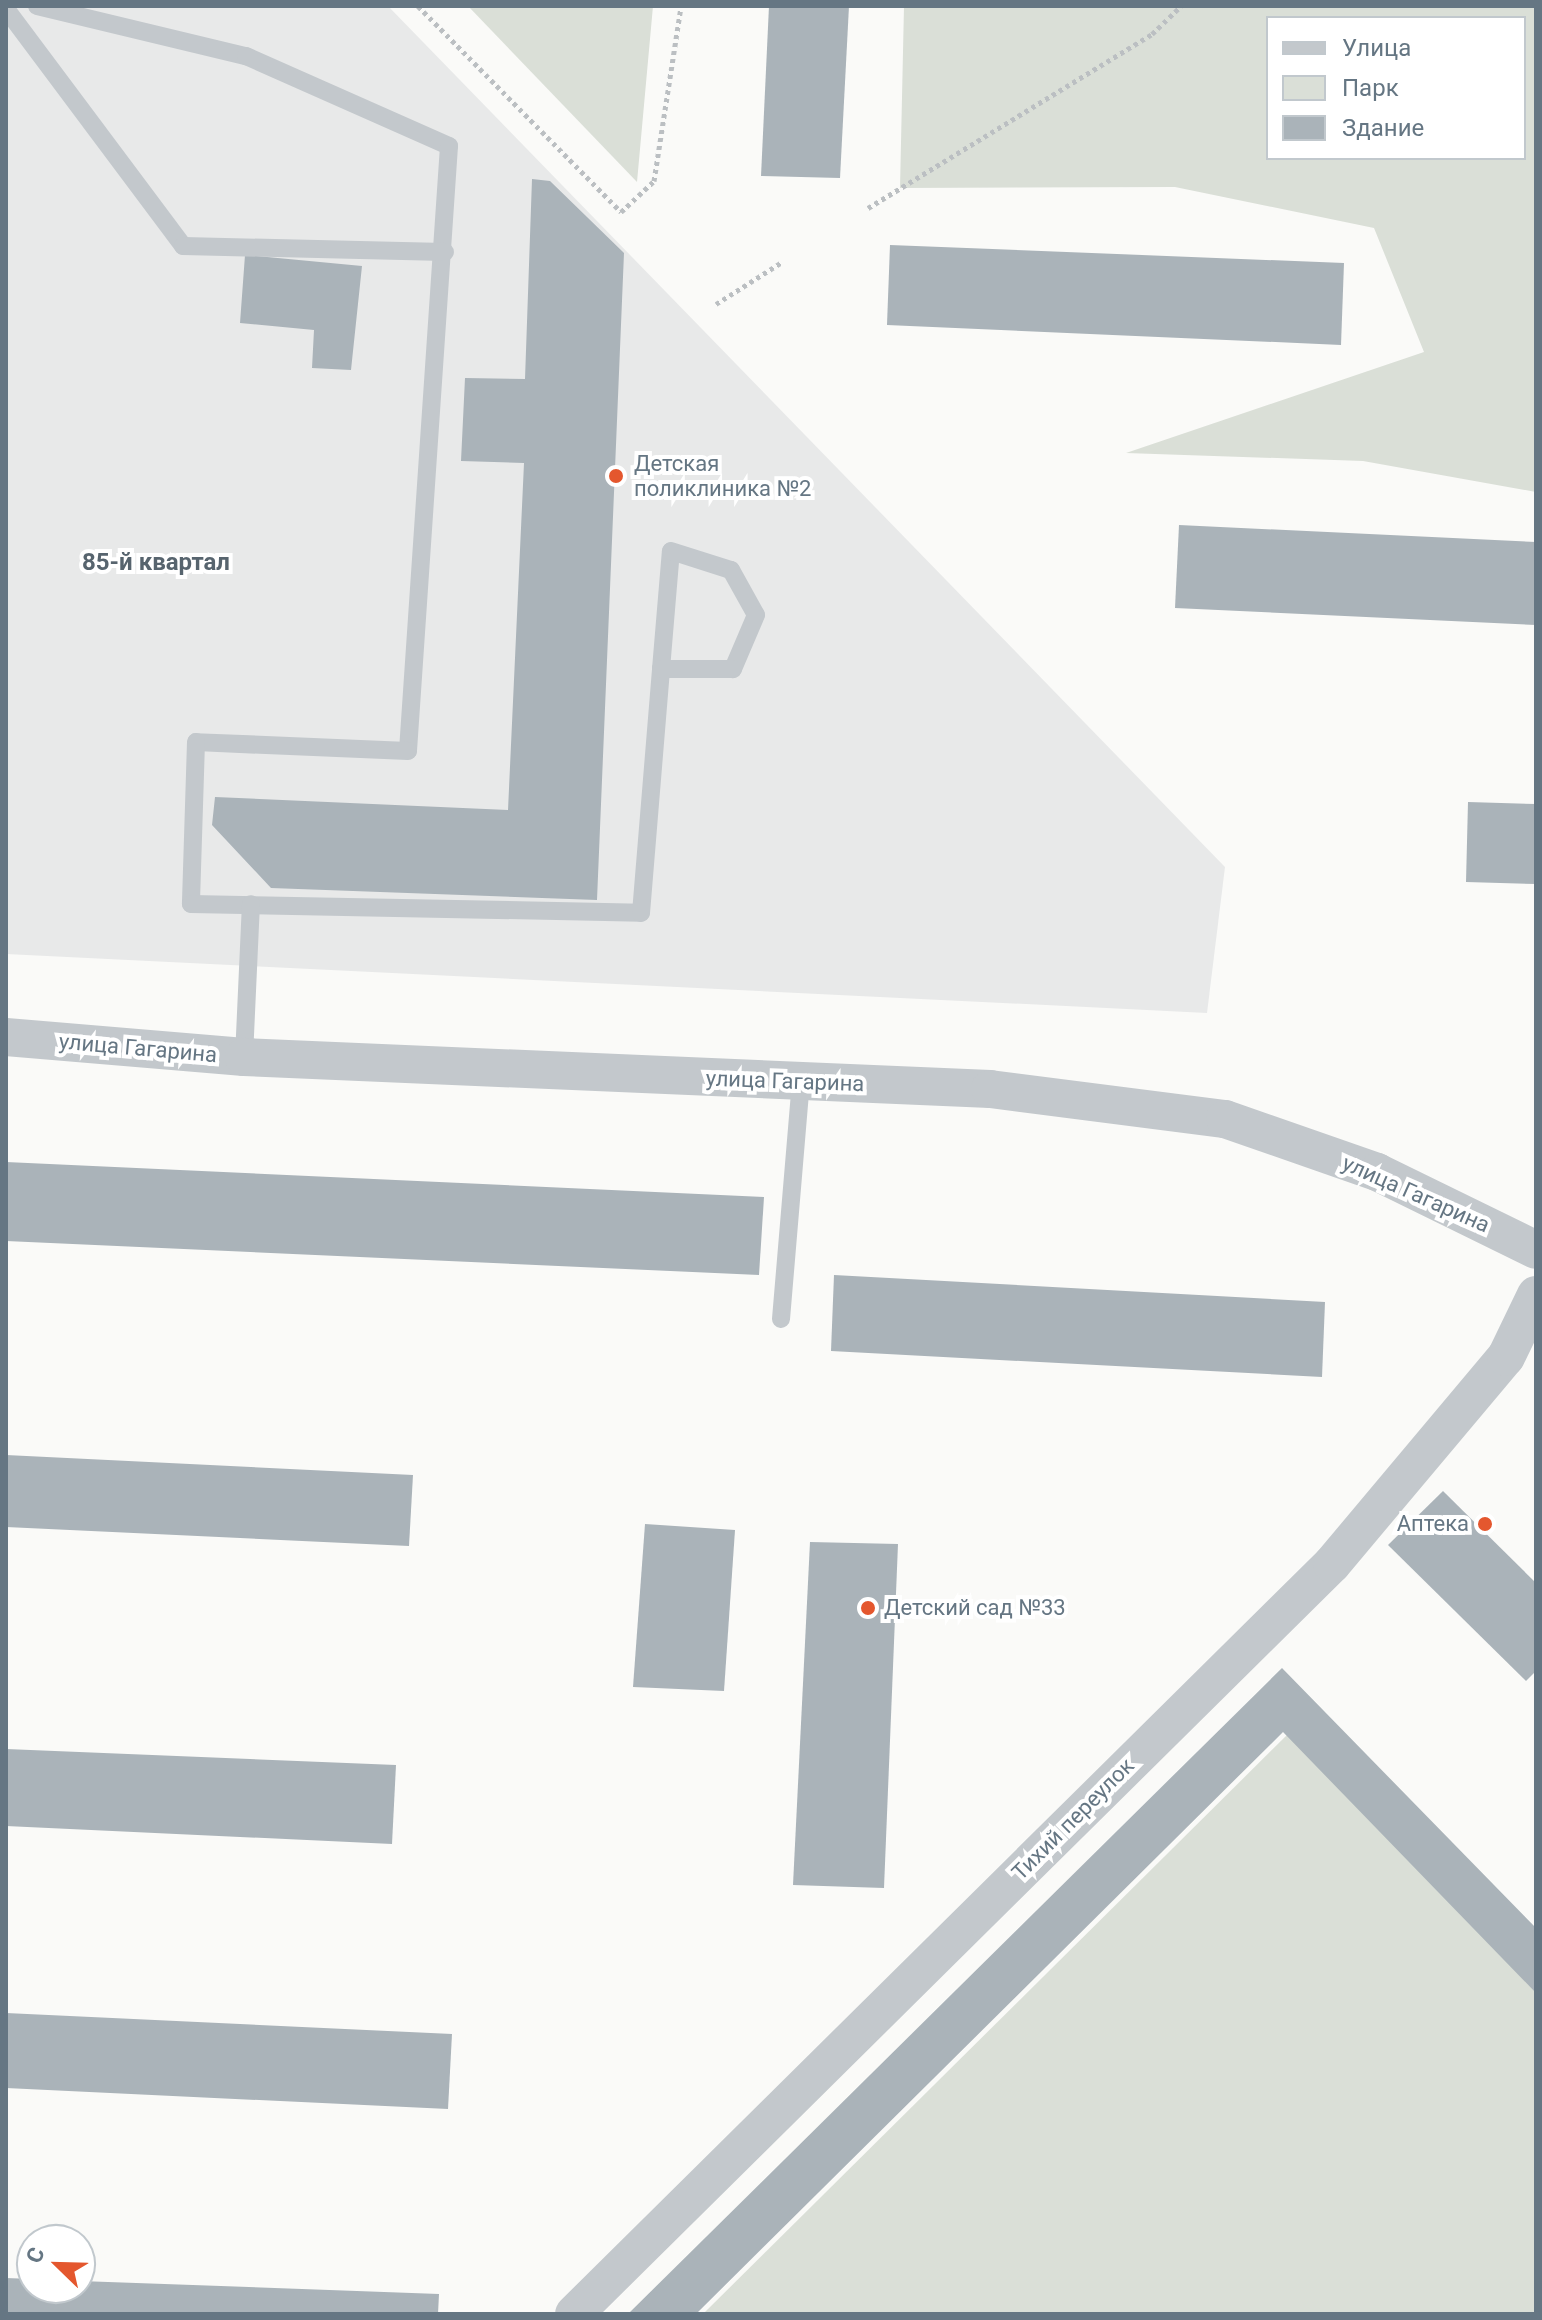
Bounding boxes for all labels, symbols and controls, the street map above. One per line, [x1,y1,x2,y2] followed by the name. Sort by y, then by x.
[1266,16,1526,160] legend
[1342,34,1411,62] text: Улица
[1342,74,1399,102] text: Парк
[1342,114,1424,142] text: Здание
[634,450,811,502] place label: Детская поликлиника №2
[605,465,627,487] marker: Детская поликлиника №2
[82,549,230,577] district label: 85-й квартал
[58,1028,218,1068] street label: улица Гагарина
[705,1065,865,1097] street label: улица Гагарина
[1338,1150,1494,1238] street label: улица Гагарина
[1397,1511,1469,1537] place label: Аптека
[1476,1515,1494,1533] marker: Аптека
[884,1595,1066,1621] place label: Детский сад №33
[859,1599,877,1617] marker: Детский сад №33
[1006,1752,1140,1886] street label: Тихий переулок
[16,2224,96,2304] north arrow
[21,2244,50,2267] text: С

